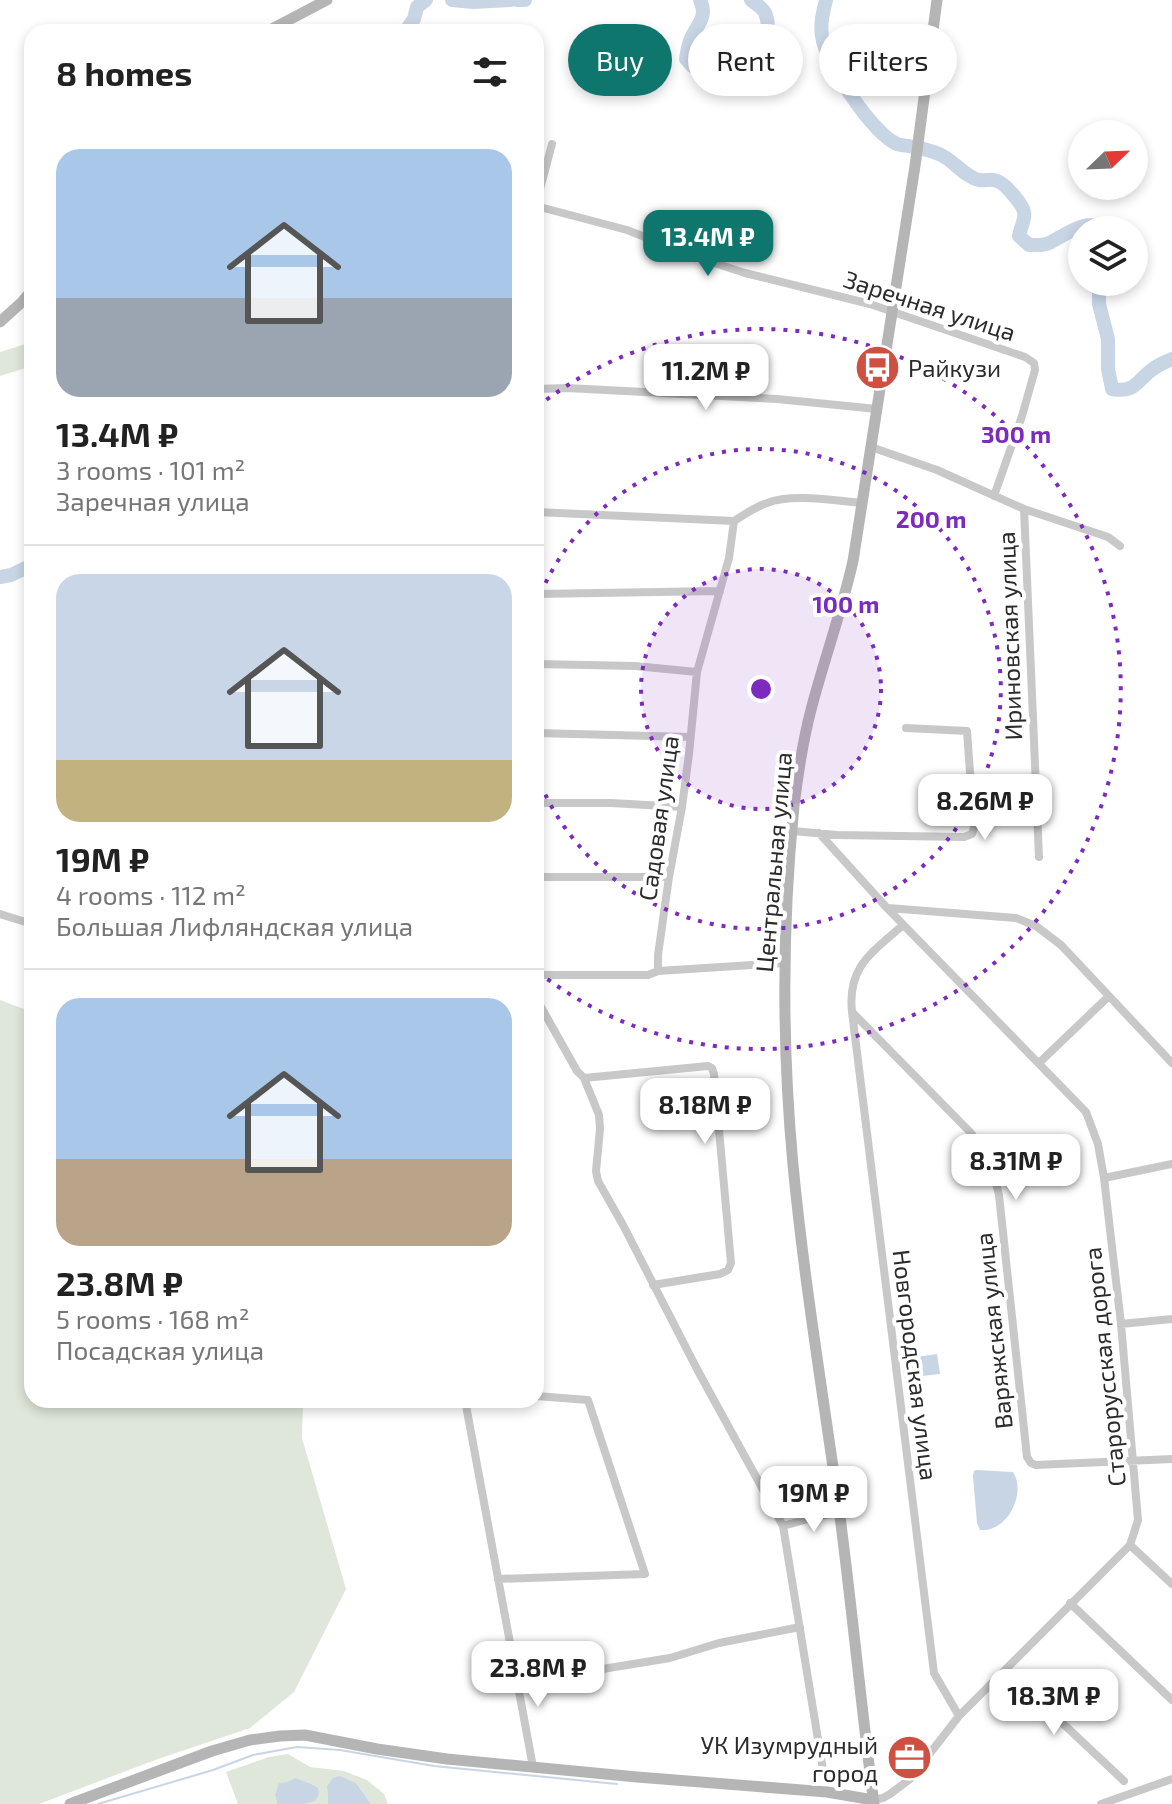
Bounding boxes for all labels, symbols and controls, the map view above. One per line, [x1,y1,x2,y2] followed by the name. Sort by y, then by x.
[568,24,672,96] chip: Buy
[688,24,803,96] chip: Rent
[819,24,957,96] chip: Filters
[468,50,512,94] icon: filters
[56,52,192,93] text: 8 homes
[1068,120,1148,200] north arrow
[1068,120,1148,296] map controls
[212,201,356,345] icon: home
[634,210,782,278] pin: 13.4M ₽
[1068,216,1148,296] button: layers
[661,220,755,251] text: 13.4M ₽
[840,264,1020,347] street label: Заречная улица
[853,343,901,391] bus stop icon: Райкузи
[632,344,780,412] pin: 11.2M ₽
[908,353,1001,383] place label: Райкузи
[662,354,750,385] text: 11.2M ₽
[56,413,178,454] text: 13.4M ₽
[981,419,1051,448] text: 300 m
[56,454,245,485] text: 3 rooms · 101 m²
[56,485,250,516] text: Заречная улица
[896,504,966,533] text: 200 m
[991,531,1028,741] street label: Ириновская улица
[813,589,879,618] text: 100 m
[212,626,356,770] icon: home
[747,675,775,703] centre of rings
[632,733,685,903] street label: Садовая улица
[749,751,798,973] street label: Центральная улица
[911,774,1059,842] pin: 8.26M ₽
[936,784,1034,815] text: 8.26M ₽
[56,838,149,879] text: 19M ₽
[56,879,246,910] text: 4 rooms · 112 m²
[56,910,413,941] text: Большая Лифляндская улица
[212,1050,356,1194] icon: home
[631,1078,779,1146] pin: 8.18M ₽
[658,1088,752,1119] text: 8.18M ₽
[942,1134,1090,1202] pin: 8.31M ₽
[969,1144,1063,1175] text: 8.31M ₽
[968,1231,1019,1431] street label: Варяжская улица
[1077,1246,1132,1488] street label: Старорусская дорога
[886,1248,945,1482] street label: Новгородская улица
[56,1262,183,1303] text: 23.8M ₽
[56,1303,249,1334] text: 5 rooms · 168 m²
[56,1334,264,1365] text: Посадская улица
[758,1466,870,1534] pin: 19M ₽
[778,1476,850,1507] text: 19M ₽
[464,1641,612,1709] pin: 23.8M ₽
[489,1651,587,1682] text: 23.8M ₽
[980,1669,1128,1737] pin: 18.3M ₽
[1007,1679,1101,1710] text: 18.3M ₽
[701,1730,878,1787] place label: УК Изумрудный город
[885,1734,933,1782] office icon: УК Изумрудный город

